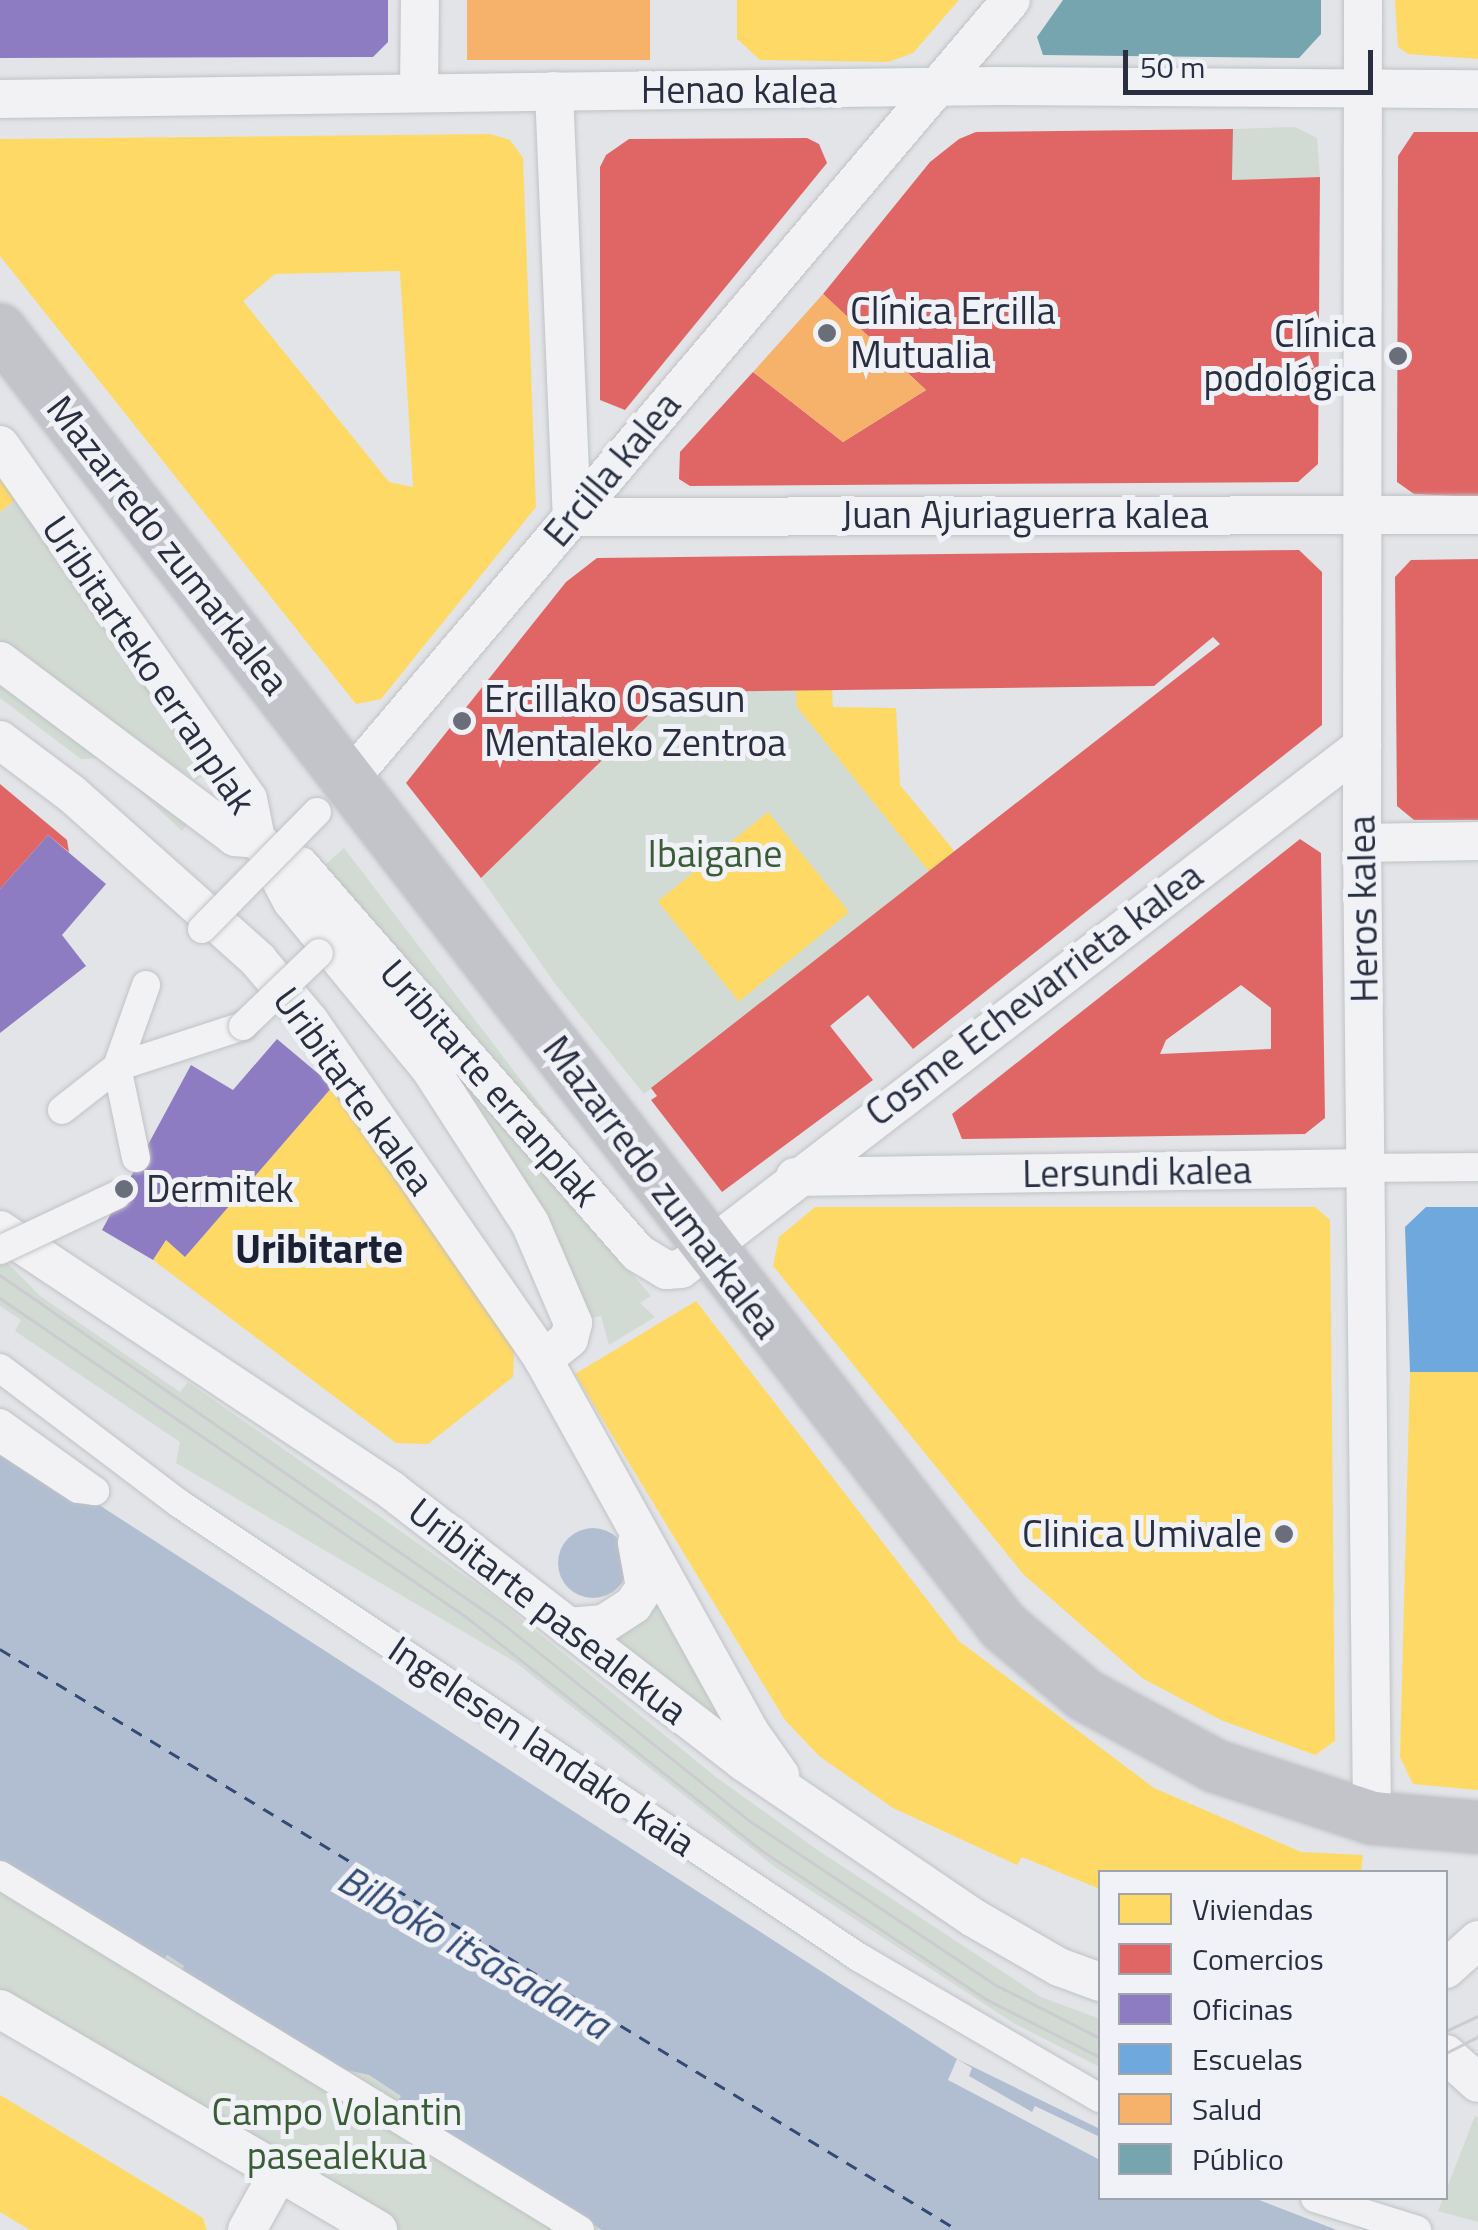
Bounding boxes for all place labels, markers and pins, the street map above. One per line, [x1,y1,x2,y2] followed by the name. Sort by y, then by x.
[850,288,1056,378] place label: Clínica Ercilla Mutualia
[1203,311,1376,400] place label: Clínica podológica
[814,320,840,346] marker: Clínica Ercilla Mutualia
[1385,343,1411,369] marker: Clínica podológica
[484,676,786,766] place label: Ercillako Osasun Mentaleko Zentroa
[449,708,475,734] marker: Ercillako Osasun Mentaleko Zentroa
[146,1166,294,1212] place label: Dermitek
[111,1176,137,1202] marker: Dermitek
[1022,1511,1262,1557] place label: Clinica Umivale
[1271,1521,1297,1547] marker: Clinica Umivale

